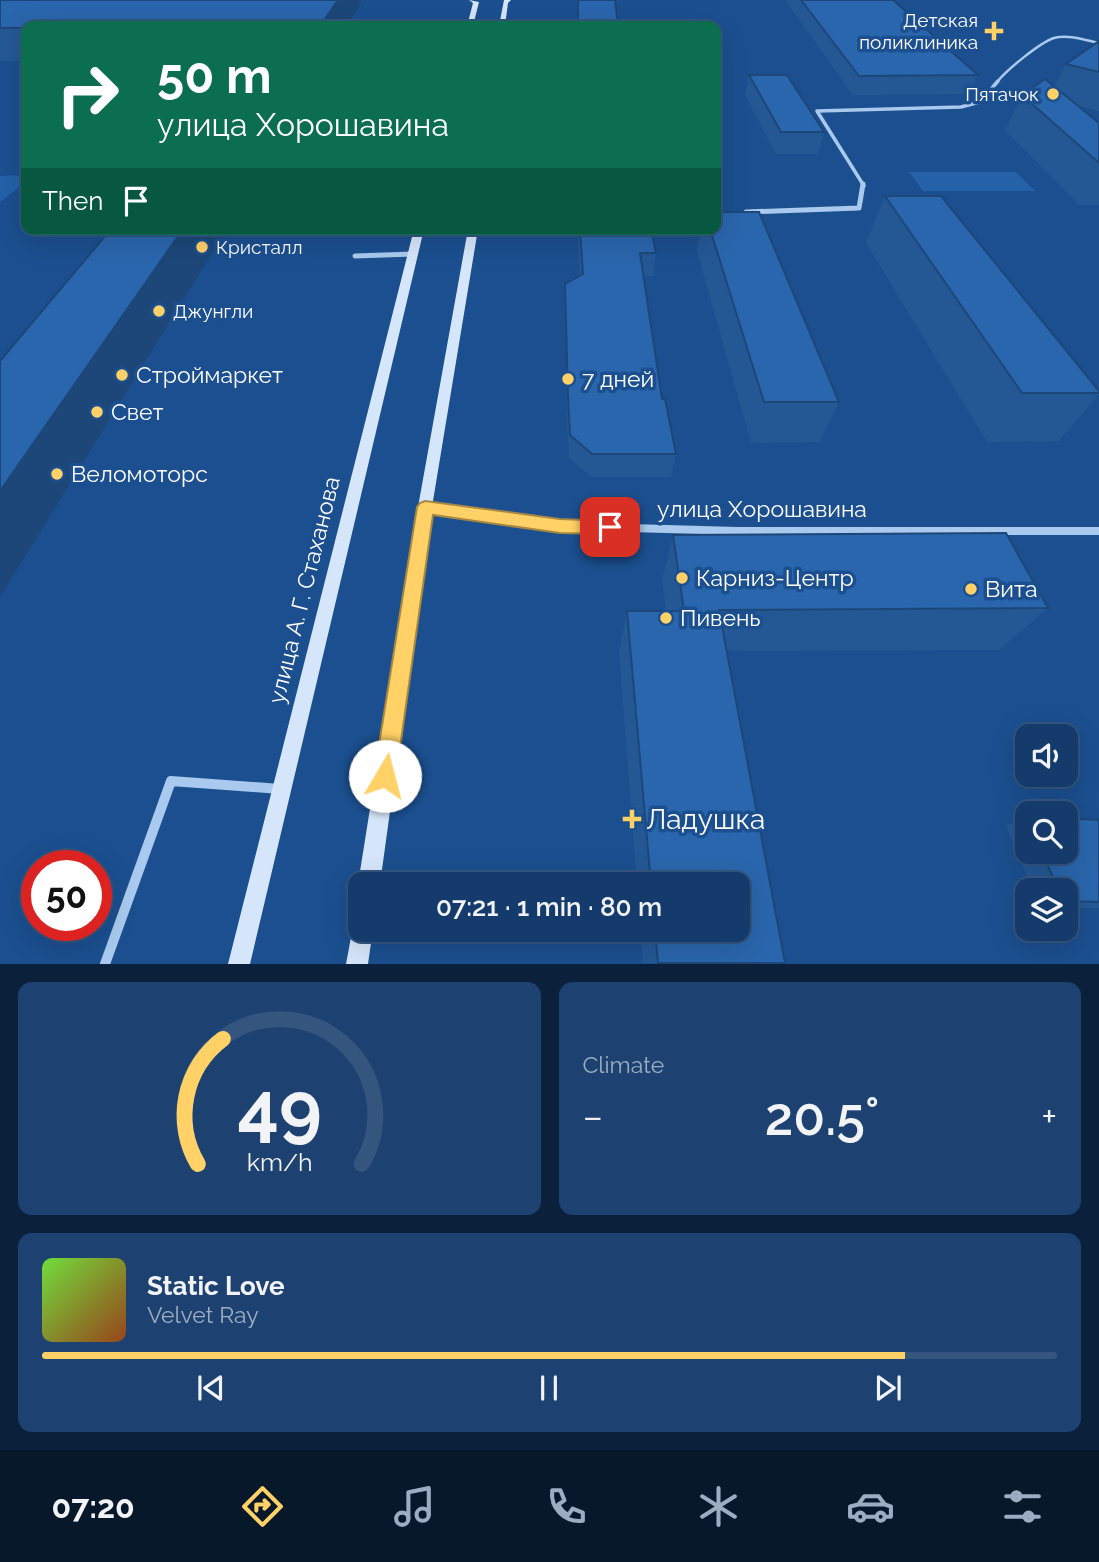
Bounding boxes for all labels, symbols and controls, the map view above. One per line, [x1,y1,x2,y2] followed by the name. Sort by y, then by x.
[859,9,978,53] place label: Детская поликлиника
[984,21,1004,41] marker: Детская поликлиника
[157,47,272,104] text: 50 m
[42,49,133,140] icon: right
[965,83,1039,105] place label: Пятачок
[1045,86,1061,102] marker: Пятачок
[157,106,449,143] text: улица Хорошавина
[117,182,155,220] icon: arrive
[42,186,103,216] text: Then
[216,236,302,258] place label: Кристалл
[194,239,210,255] marker: Кристалл
[173,300,253,322] place label: Джунгли
[151,303,167,319] marker: Джунгли
[136,361,283,388] place label: Строймаркет
[582,365,654,392] place label: 7 дней
[114,367,130,383] marker: Строймаркет
[560,371,576,387] marker: 7 дней
[111,398,164,425] place label: Свет
[89,404,105,420] marker: Свет
[71,460,208,487] place label: Веломоторс
[49,466,65,482] marker: Веломоторс
[262,473,345,706] street label: улица А. Г. Стаханова
[657,495,867,522] street label: улица Хорошавина
[580,497,640,557] pin
[591,508,629,546] icon: arrive
[696,564,854,591] place label: Карниз-Центр
[674,570,690,586] marker: Карниз-Центр
[985,575,1037,602] place label: Вита
[963,581,979,597] marker: Вита
[680,604,761,631] place label: Пивень
[658,610,674,626] marker: Пивень
[1015,724,1078,941] map controls
[1015,724,1078,787] button: sound
[348,739,422,813] position arrow
[1015,801,1078,864] button: search
[646,803,765,836] place label: Ладушка
[624,811,640,827] marker: Ладушка
[21,850,112,941] speed limit sign: 50
[1015,878,1078,941] button: layers
[436,892,662,922] text: 07:21 · 1 min · 80 m
[583,1051,664,1078] text: Climate
[237,1067,321,1152] text: 49
[765,1086,879,1147] text: 20.5°
[583,1094,603,1139] text: −
[1041,1094,1057,1139] text: +
[246,1147,312,1177] text: km/h
[147,1271,285,1301] text: Static Love
[147,1301,259,1328] text: Velvet Ray
[192,1369,230,1407] icon: previous
[530,1369,568,1407] icon: pause
[869,1369,907,1407] icon: next
[238,1482,287,1531] icon: directions
[390,1482,439,1531] icon: music
[542,1482,591,1531] icon: phone
[694,1482,743,1531] icon: climate
[846,1482,895,1531] icon: car
[998,1482,1047,1531] icon: filters
[52,1488,135,1525] text: 07:20

